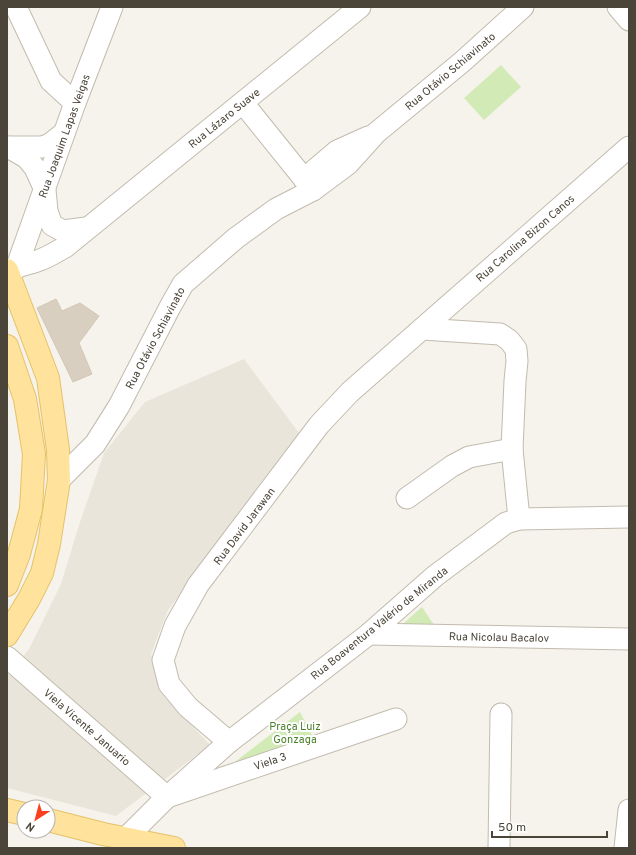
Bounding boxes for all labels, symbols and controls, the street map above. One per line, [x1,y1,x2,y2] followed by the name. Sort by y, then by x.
[403,30,499,114] street label: Rua Otávio Schiavinato
[36,73,94,200] street label: Rua Joaquim Lapas Veigas
[186,86,263,152] street label: Rua Lázaro Suave
[473,192,578,285] street label: Rua Carolina Bizon Canos
[123,285,189,392] street label: Rua Otávio Schiavinato
[211,485,279,568] street label: Rua David Jarawan
[308,564,451,683] street label: Rua Boaventura Valério de Miranda
[449,630,550,646] street label: Rua Nicolau Bacalov
[40,686,133,769] street label: Viela Vicente Januario
[269,720,321,747] park label: Praça Luiz Gonzaga
[252,750,289,774] street label: Viela 3
[16,799,56,839] north arrow
[492,813,607,839] scale bar
[23,818,38,834] text: N
[498,820,526,836] text: 50 m

